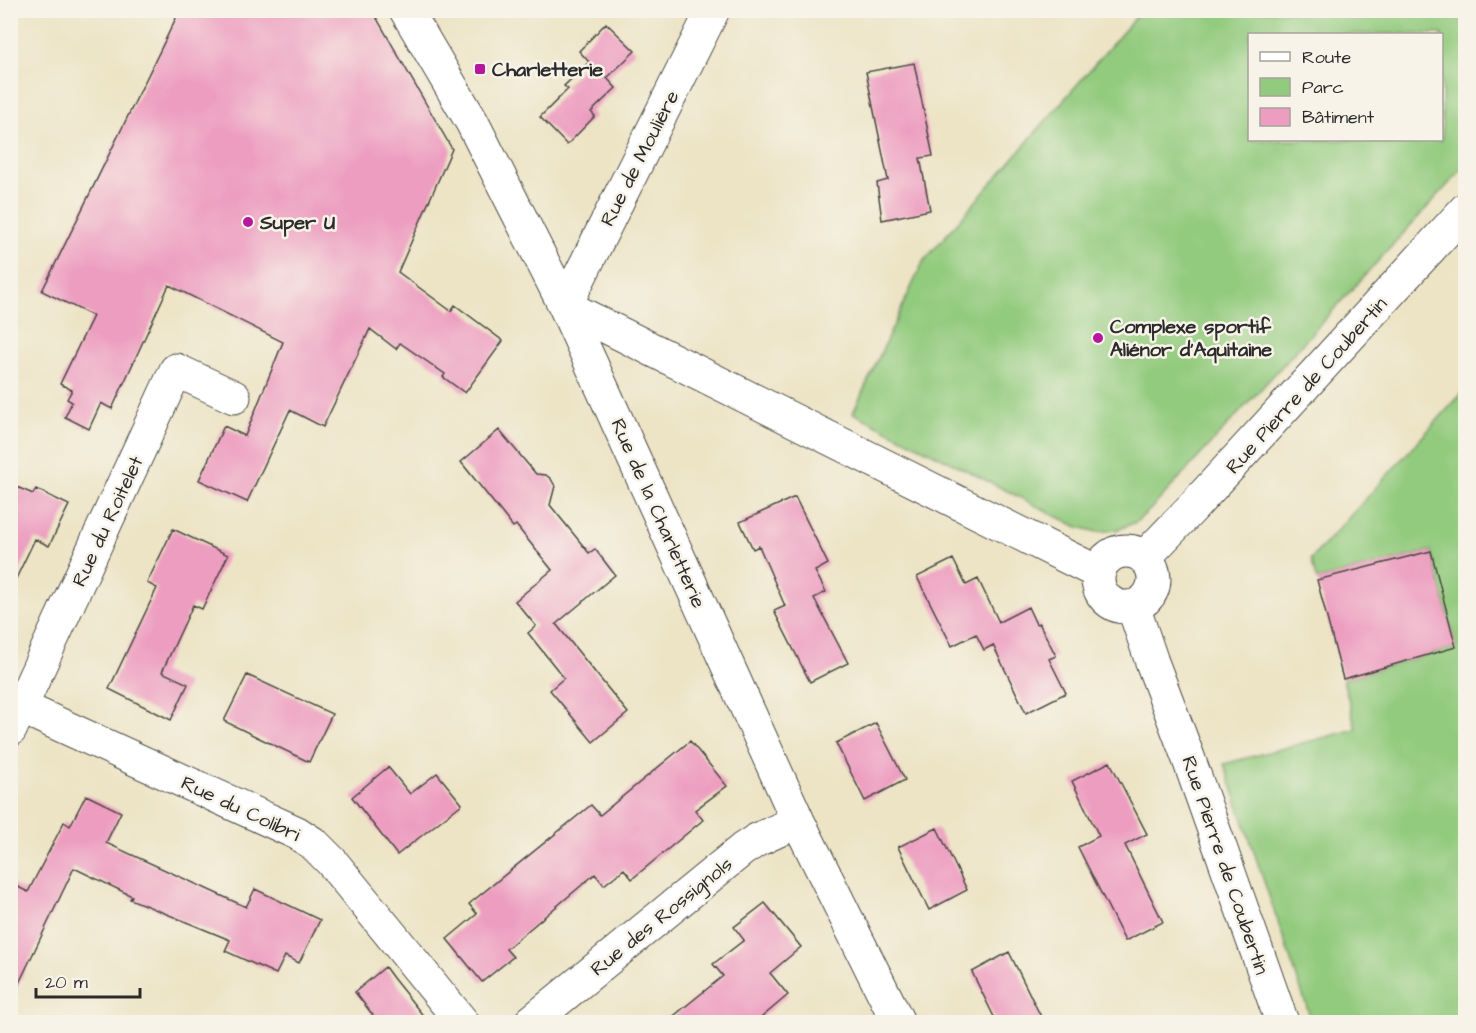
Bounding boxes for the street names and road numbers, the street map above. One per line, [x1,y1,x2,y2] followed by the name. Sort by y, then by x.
[594,86,686,231] street label: Rue de Moulière
[1220,291,1394,480] street label: Rue Pierre de Coubertin
[604,414,713,613] street label: Rue de la Charletterie
[65,452,150,591] street label: Rue du Roitelet
[1174,752,1276,978] street label: Rue Pierre de Coubertin
[176,769,305,849] street label: Rue du Colibri
[585,851,739,984] street label: Rue des Rossignols

